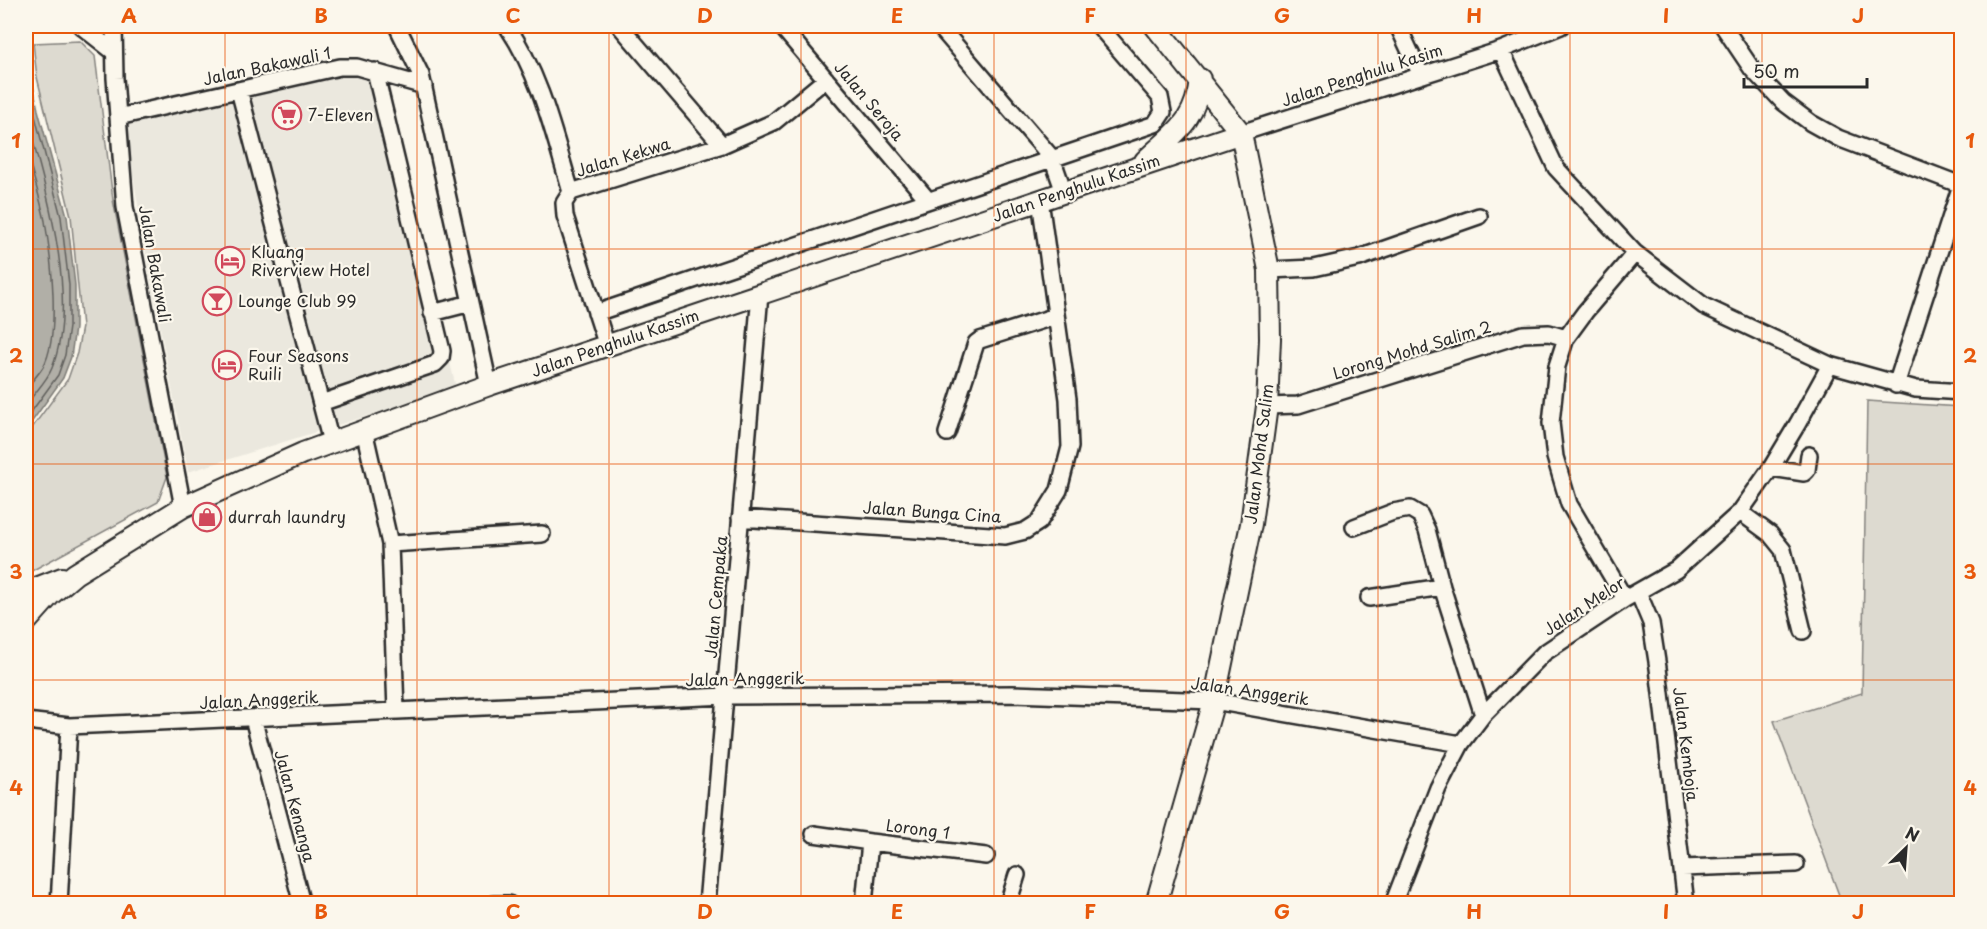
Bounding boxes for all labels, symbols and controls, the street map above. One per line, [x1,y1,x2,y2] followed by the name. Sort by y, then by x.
[121,0,137,30] text: A
[314,0,328,30] text: B
[505,0,521,30] text: C
[697,0,713,30] text: D
[891,0,903,30] text: E
[1084,0,1096,30] text: F
[1274,0,1290,30] text: G
[1466,0,1482,30] text: H
[1663,0,1669,30] text: I
[1852,0,1864,30] text: J
[1278,37,1445,111] street label: Jalan Penghulu Kasim
[201,40,333,90] street label: Jalan Bakawali 1
[1744,51,1867,89] scale bar
[829,55,910,145] street label: Jalan Seroja
[1753,57,1800,84] text: 50 m
[271,99,303,131] supermarket icon: 7-Eleven
[308,102,373,126] place label: 7-Eleven
[11,125,21,155] text: 1
[1965,125,1975,155] text: 1
[573,130,673,182] street label: Jalan Kekwa
[989,147,1163,227] street label: Jalan Penghulu Kassim
[134,203,178,324] street label: Jalan Bakawali
[251,239,370,281] place label: Kluang Riverview Hotel
[214,245,246,277] hotel icon: Kluang Riverview Hotel
[201,285,233,317] bar icon: Lounge Club 99
[238,288,357,312] place label: Lounge Club 99
[528,302,702,382] street label: Jalan Penghulu Kassim
[1330,314,1494,385] street label: Lorong Mohd Salim 2
[9,340,23,370] text: 2
[1963,340,1977,370] text: 2
[248,343,349,385] place label: Four Seasons Ruili
[211,349,243,381] hotel icon: Four Seasons Ruili
[1237,382,1279,525] street label: Jalan Mohd Salim
[862,494,1002,528] street label: Jalan Bunga Cina
[191,501,223,533] shop icon: durrah laundry
[228,504,346,528] place label: durrah laundry
[698,535,732,659] street label: Jalan Cempaka
[9,556,23,586] text: 3
[1963,556,1977,586] text: 3
[1538,570,1629,641] street label: Jalan Melor
[685,665,805,691] street label: Jalan Anggerik
[1189,670,1311,710] street label: Jalan Anggerik
[199,684,319,714] street label: Jalan Anggerik
[1668,686,1706,802] street label: Jalan Kemboja
[270,747,322,864] street label: Jalan Kenanga
[9,772,23,802] text: 4
[1963,772,1977,802] text: 4
[885,812,952,844] street label: Lorong 1
[1876,818,1936,878] north arrow
[1902,820,1924,847] text: N
[121,896,137,926] text: A
[314,896,328,926] text: B
[505,896,521,926] text: C
[697,896,713,926] text: D
[891,896,903,926] text: E
[1084,896,1096,926] text: F
[1274,896,1290,926] text: G
[1466,896,1482,926] text: H
[1663,896,1669,926] text: I
[1852,896,1864,926] text: J

